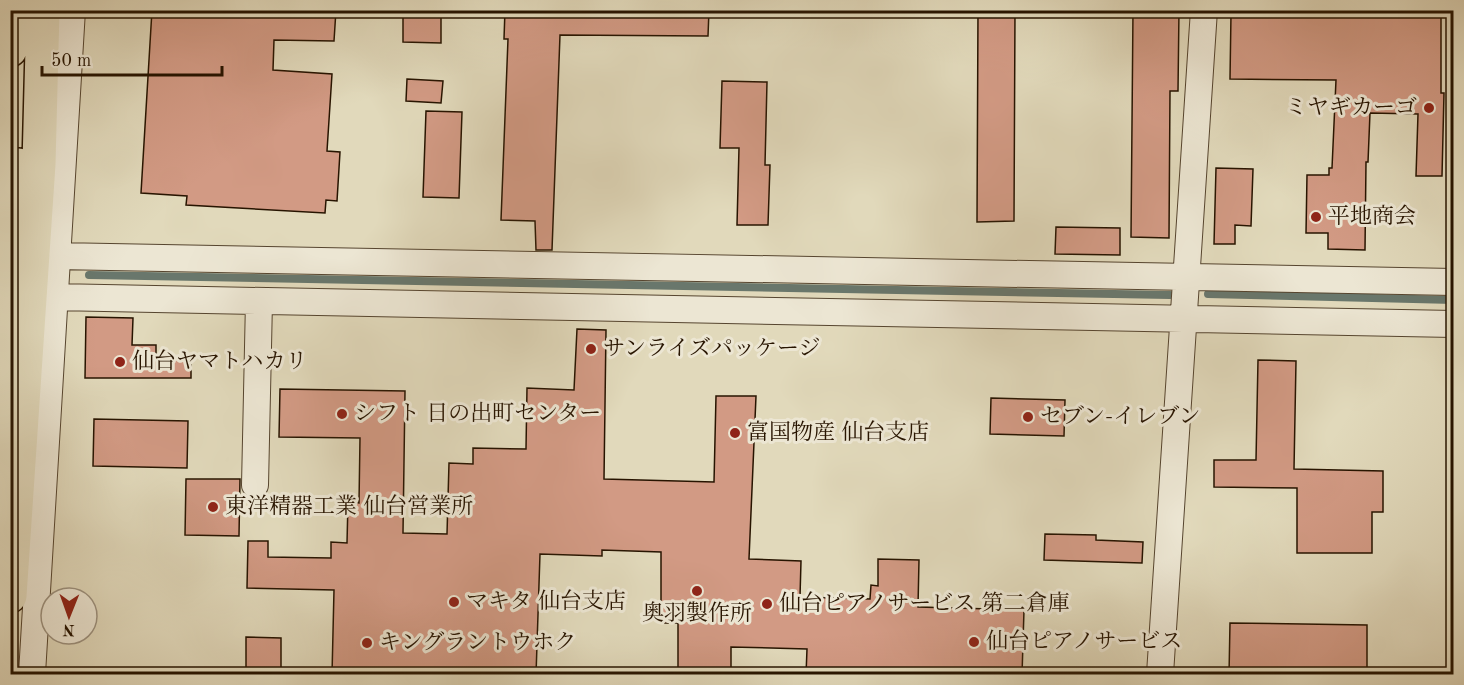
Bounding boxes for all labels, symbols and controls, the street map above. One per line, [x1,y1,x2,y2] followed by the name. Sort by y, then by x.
[42,39,222,77] scale bar
[51,52,91,70] text: 50 m
[1285,96,1417,119] place label: ミヤギカーゴ
[1422,101,1436,115] marker: ミヤギカーゴ
[1328,204,1416,228] place label: 平地商会
[1309,210,1323,224] marker: 平地商会
[603,337,821,360] place label: サンライズパッケージ
[584,342,598,356] marker: サンライズパッケージ
[132,349,308,373] place label: 仙台ヤマトハカリ
[113,355,127,369] marker: 仙台ヤマトハカリ
[354,401,601,425] place label: シフト 日の出町センター
[1040,405,1200,428] place label: セブン-イレブン
[335,407,349,421] marker: シフト 日の出町センター
[1021,410,1035,424] marker: セブン-イレブン
[747,420,929,444] place label: 富国物産 仙台支店
[728,426,742,440] marker: 富国物産 仙台支店
[225,494,473,518] place label: 東洋精器工業 仙台営業所
[206,500,220,514] marker: 東洋精器工業 仙台営業所
[690,584,704,598] marker: 奥羽製作所
[39,586,99,646] north arrow
[466,589,626,613] place label: マキタ 仙台支店
[779,591,1069,615] place label: 仙台ピアノサービス 第二倉庫
[447,595,461,609] marker: マキタ 仙台支店
[760,597,774,611] marker: 仙台ピアノサービス 第二倉庫
[642,601,752,625] place label: 奥羽製作所
[62,621,75,637] text: N
[986,629,1182,653] place label: 仙台ピアノサービス
[379,631,576,654] place label: キングラントウホク
[967,635,981,649] marker: 仙台ピアノサービス
[360,636,374,650] marker: キングラントウホク

